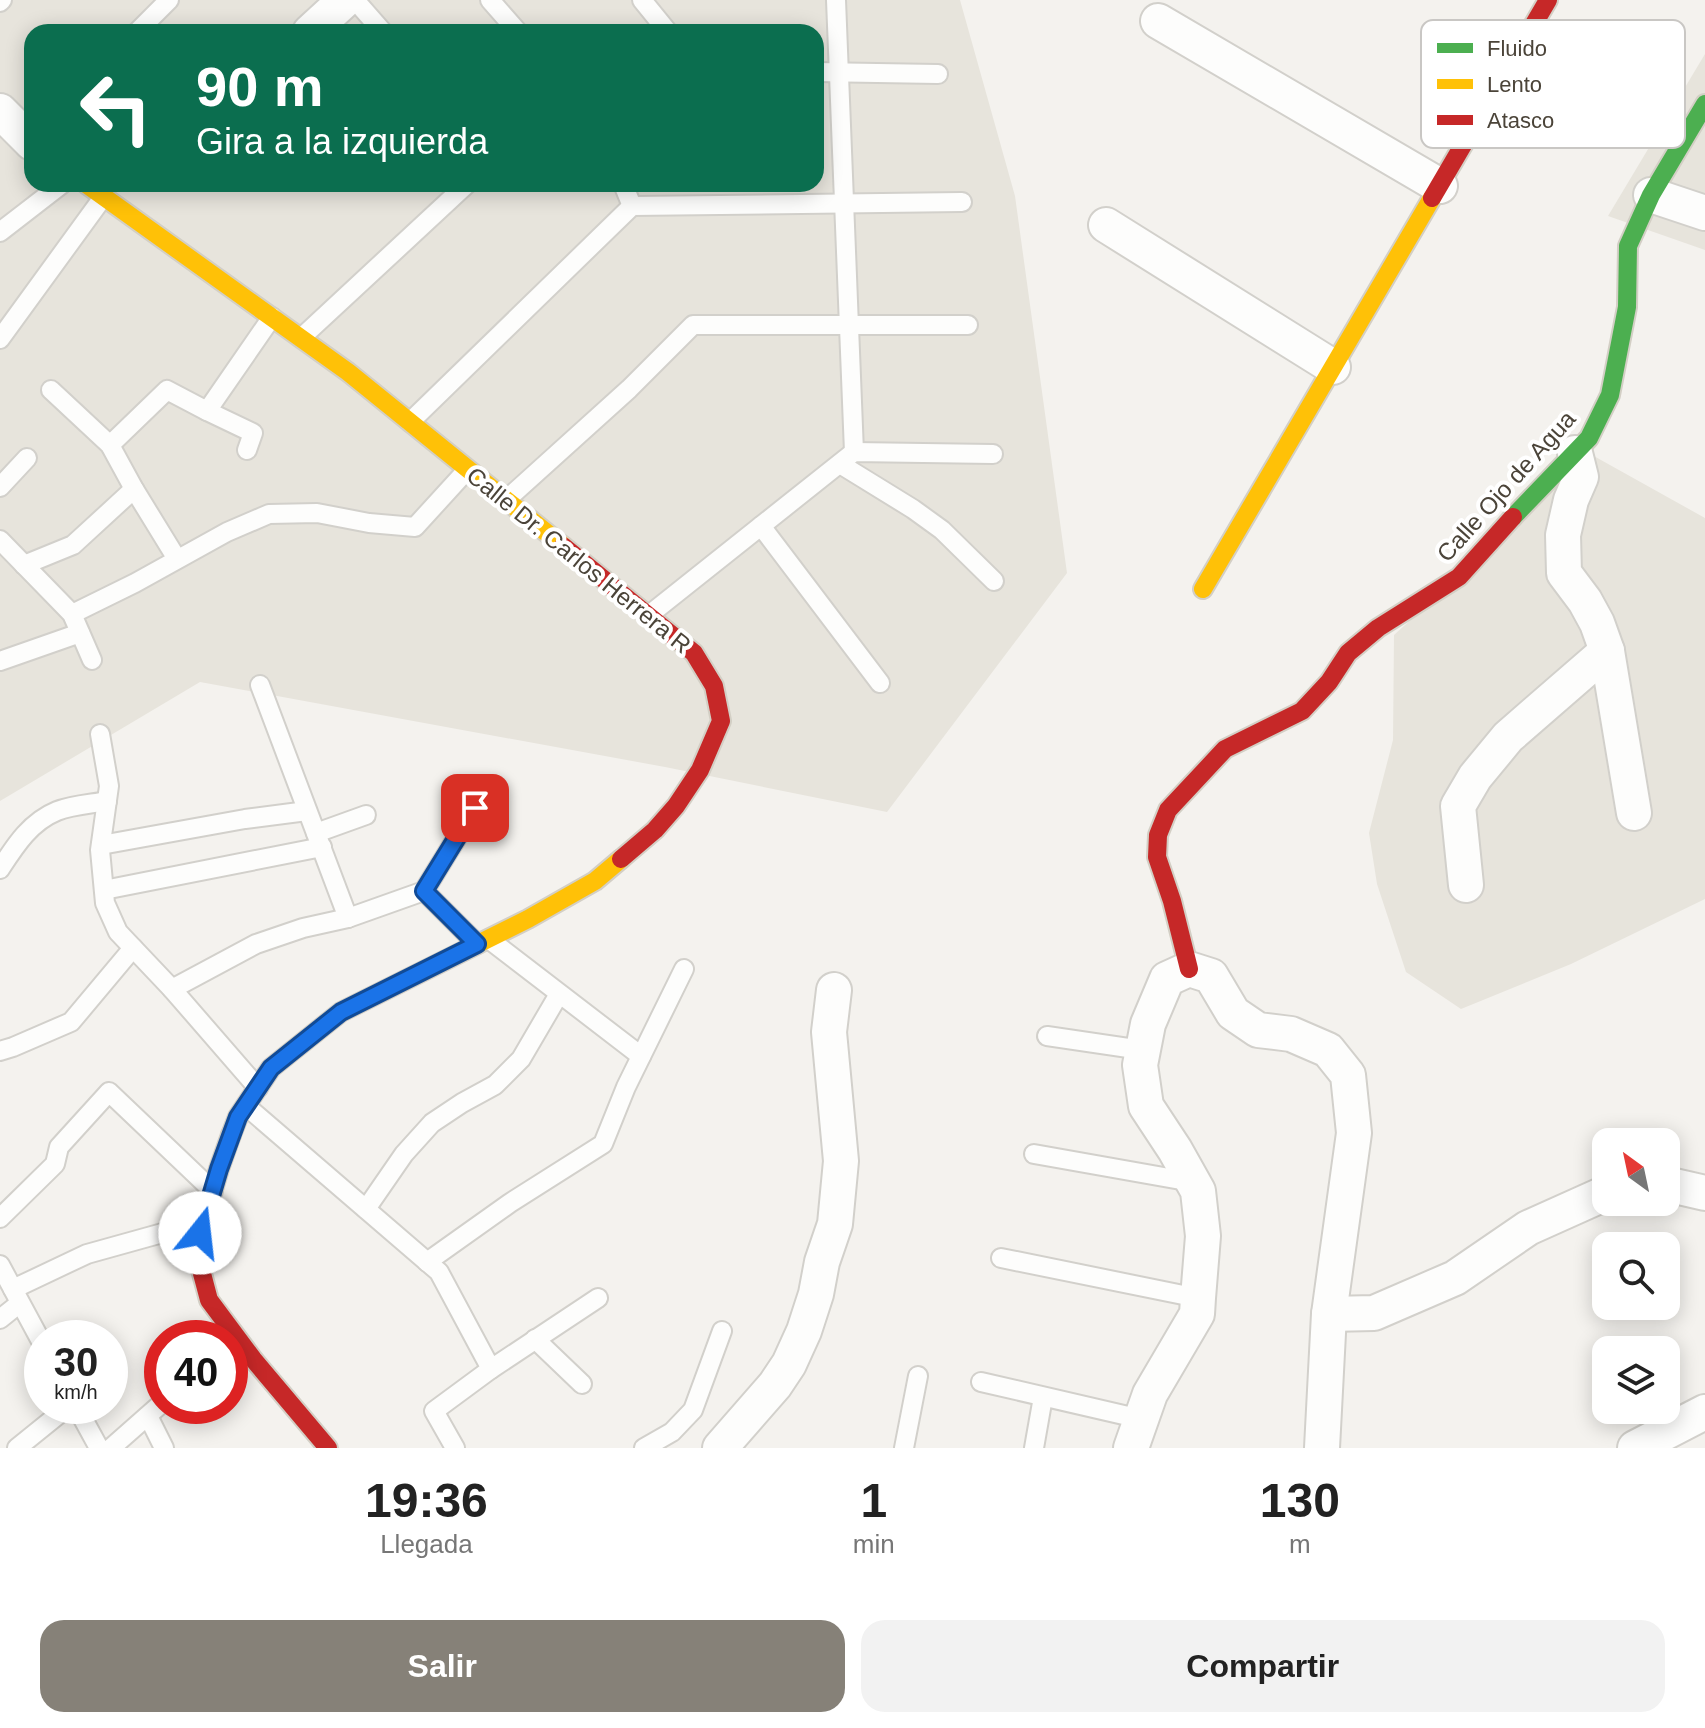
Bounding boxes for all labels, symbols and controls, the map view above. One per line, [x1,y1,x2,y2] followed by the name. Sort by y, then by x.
[1421,20,1685,148] legend
[1487,36,1547,61] text: Fluido
[196,55,324,118] text: 90 m
[64,56,168,160] icon: left
[1487,72,1542,97] text: Lento
[1487,108,1554,133] text: Atasco
[196,121,488,162] text: Gira a la izquierda
[1431,405,1581,567] street label: Calle Ojo de Agua
[462,461,696,659] street label: Calle Dr. Carlos Herrera R
[441,774,509,842] pin
[453,786,497,830] icon: arrive
[1592,1128,1680,1216] north arrow
[1592,1128,1680,1424] map controls
[158,1191,242,1275] position arrow
[1592,1232,1680,1320] button: search
[144,1320,248,1424] speed limit sign: 40
[1592,1336,1680,1424] button: layers
[54,1340,98,1384] text: 30
[54,1381,98,1403] text: km/h
[365,1474,488,1527] text: 19:36
[860,1474,887,1527] text: 1
[1260,1474,1340,1527] text: 130
[380,1529,473,1559] text: Llegada
[853,1529,895,1559] text: min
[1289,1529,1311,1559] text: m
[40,1620,845,1712] button: Salir
[861,1620,1665,1712] button: Compartir

